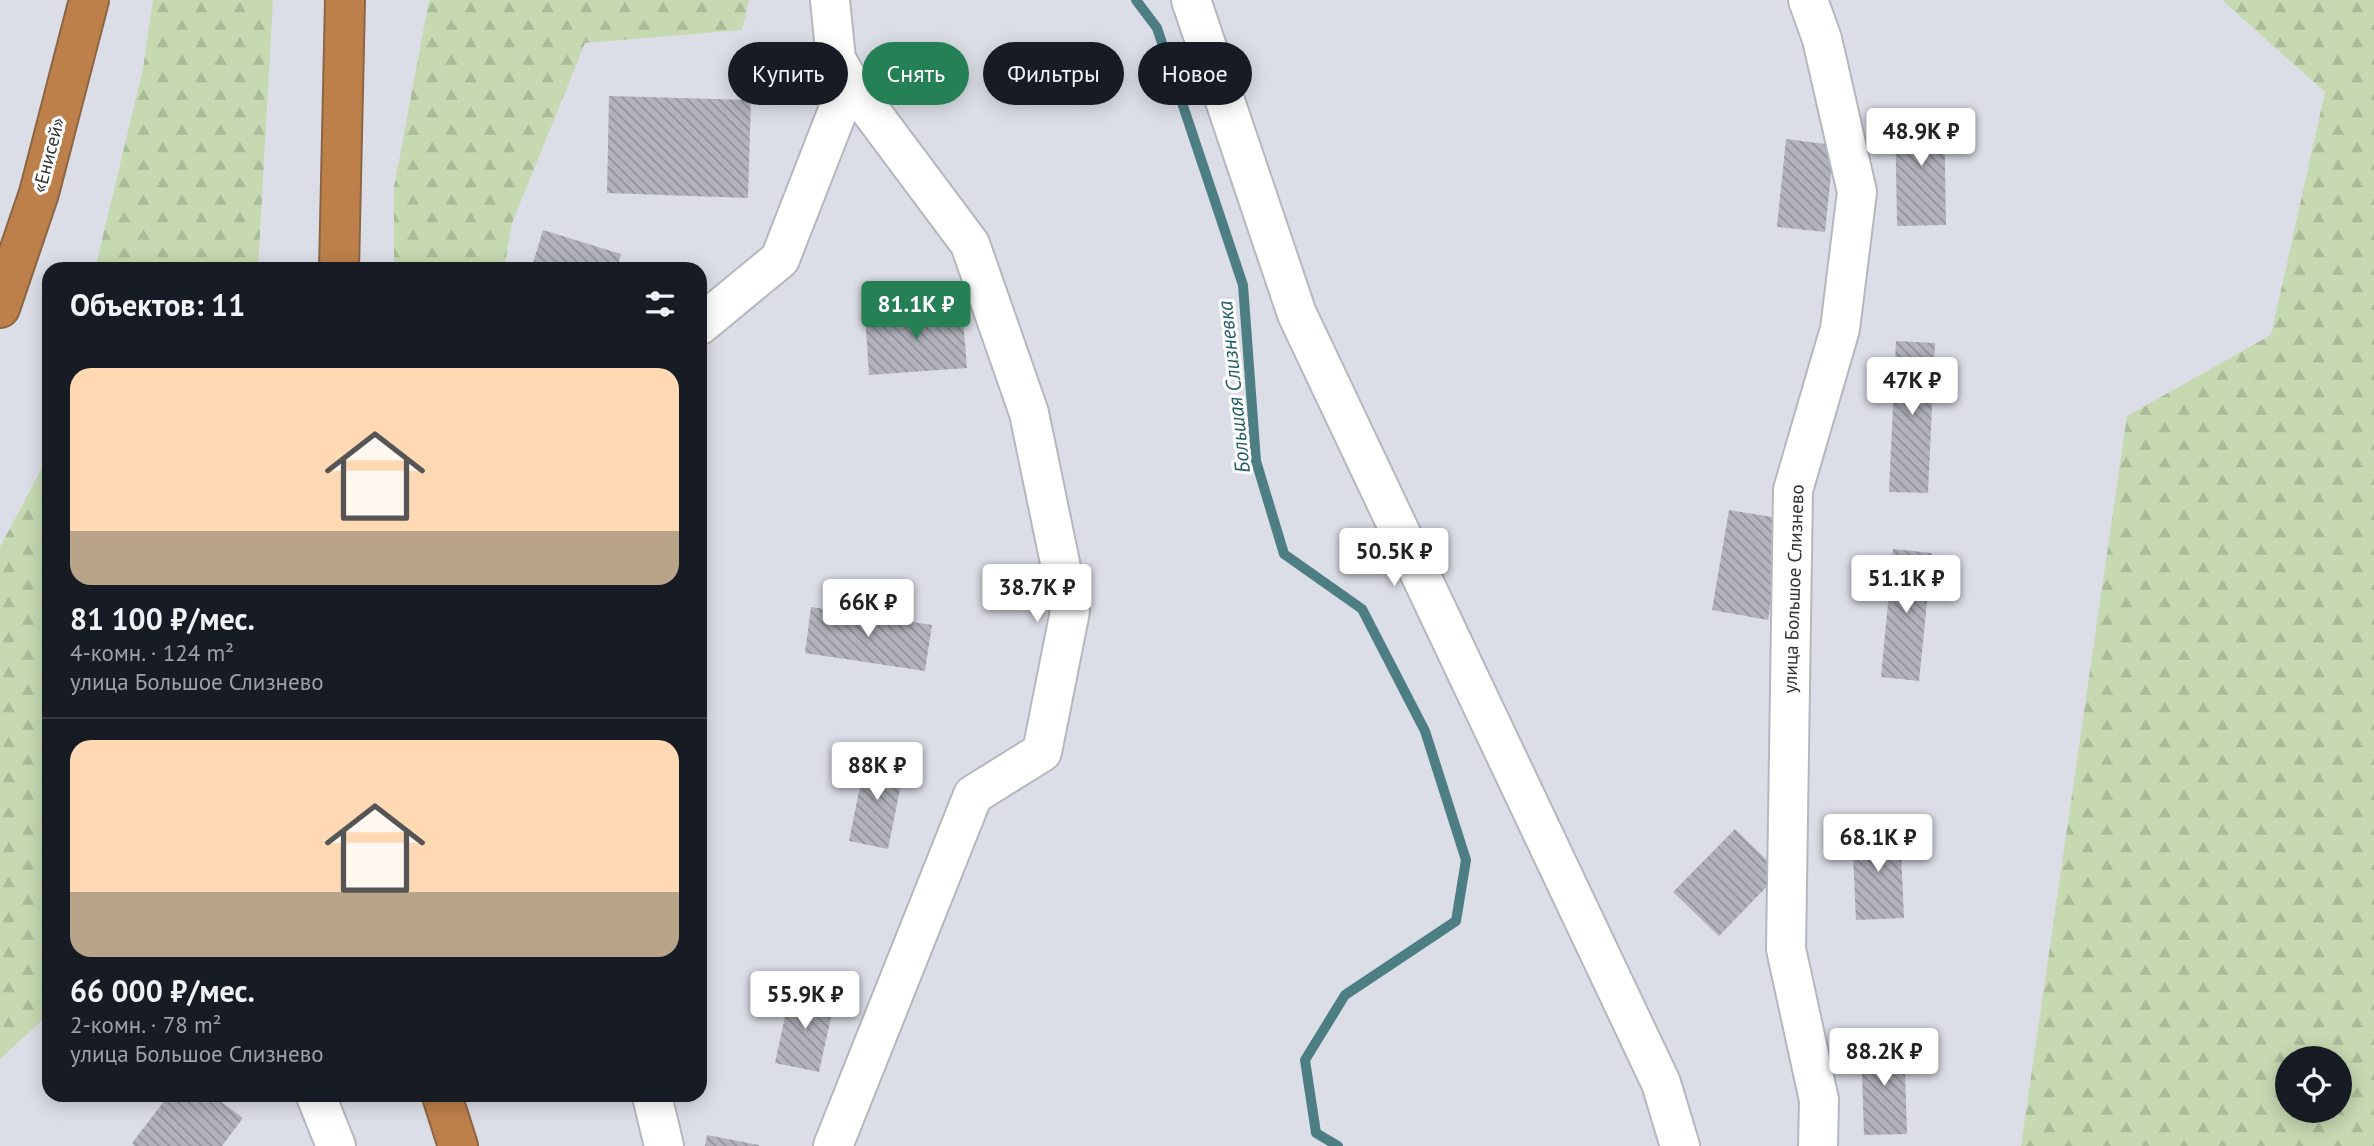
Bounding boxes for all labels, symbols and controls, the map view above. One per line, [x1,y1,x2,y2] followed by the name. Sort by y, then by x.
[728,42,848,105] chip: Купить
[862,42,969,105] chip: Снять
[983,42,1124,105] chip: Фильтры
[1138,42,1252,105] chip: Новое
[1856,108,1986,168] pin: 48.9K ₽
[26,115,70,195] street label: «Енисей»
[1882,116,1960,145] text: 48.9K ₽
[851,282,981,341] pin: 81.1K ₽
[70,285,245,324] text: Объектов: 11
[641,285,679,323] icon: filters
[877,289,955,318] text: 81.1K ₽
[1211,299,1256,474] water label: Большая Слизневка
[1863,358,1961,417] pin: 47K ₽
[1883,365,1941,394] text: 47K ₽
[312,413,438,539] icon: home
[1777,484,1809,694] street label: улица Большое Слизнево
[1329,528,1459,588] pin: 50.5K ₽
[1355,536,1433,565] text: 50.5K ₽
[1841,556,1971,615] pin: 51.1K ₽
[1867,563,1945,592] text: 51.1K ₽
[972,564,1102,624] pin: 38.7K ₽
[998,572,1076,601] text: 38.7K ₽
[819,580,917,639] pin: 66K ₽
[839,587,897,616] text: 66K ₽
[70,599,255,638] text: 81 100 ₽/мес.
[70,638,234,667] text: 4-комн. · 124 m²
[70,667,323,696] text: улица Большое Слизнево
[828,742,926,802] pin: 88K ₽
[848,750,906,779] text: 88K ₽
[312,785,438,911] icon: home
[1813,814,1943,874] pin: 68.1K ₽
[1839,822,1917,851] text: 68.1K ₽
[70,971,255,1010] text: 66 000 ₽/мес.
[740,972,870,1031] pin: 55.9K ₽
[766,979,844,1008] text: 55.9K ₽
[70,1010,222,1039] text: 2-комн. · 78 m²
[1819,1028,1949,1088] pin: 88.2K ₽
[1845,1036,1923,1065] text: 88.2K ₽
[70,1039,323,1068] text: улица Большое Слизнево
[2275,1046,2352,1123] map controls
[2275,1046,2352,1123] button: locate

